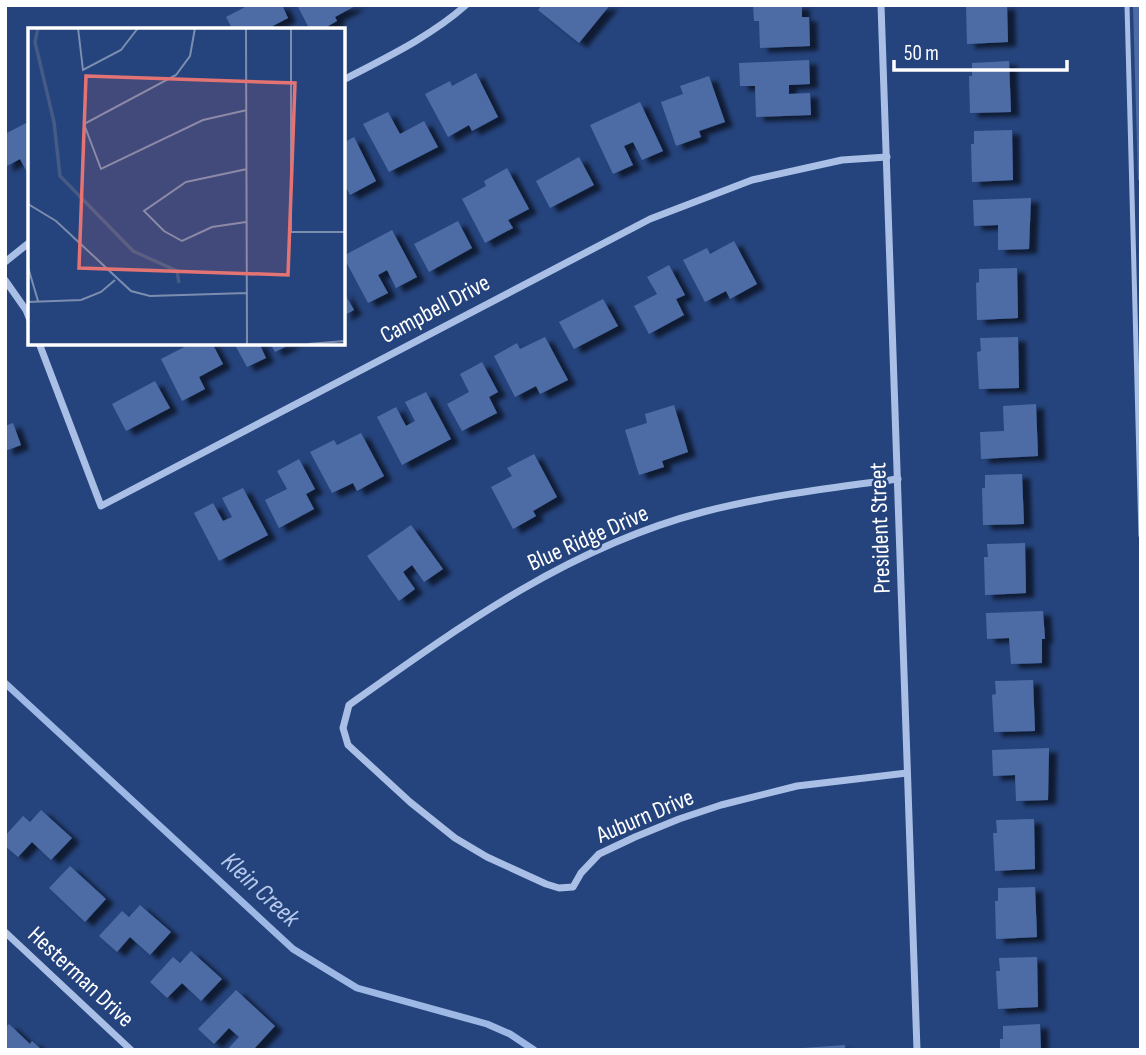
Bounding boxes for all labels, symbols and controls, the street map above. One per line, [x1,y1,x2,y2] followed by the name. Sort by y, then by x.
[28,28,345,345] inset map
[894,28,1067,72] scale bar
[904,41,939,66] text: 50 m
[375,268,495,350] street label: Campbell Drive
[863,462,897,594] street label: President Street
[523,499,653,577] street label: Blue Ridge Drive
[591,782,698,850] street label: Auburn Drive
[215,846,306,935] water label: Klein Creek
[22,920,140,1034] street label: Hesterman Drive

